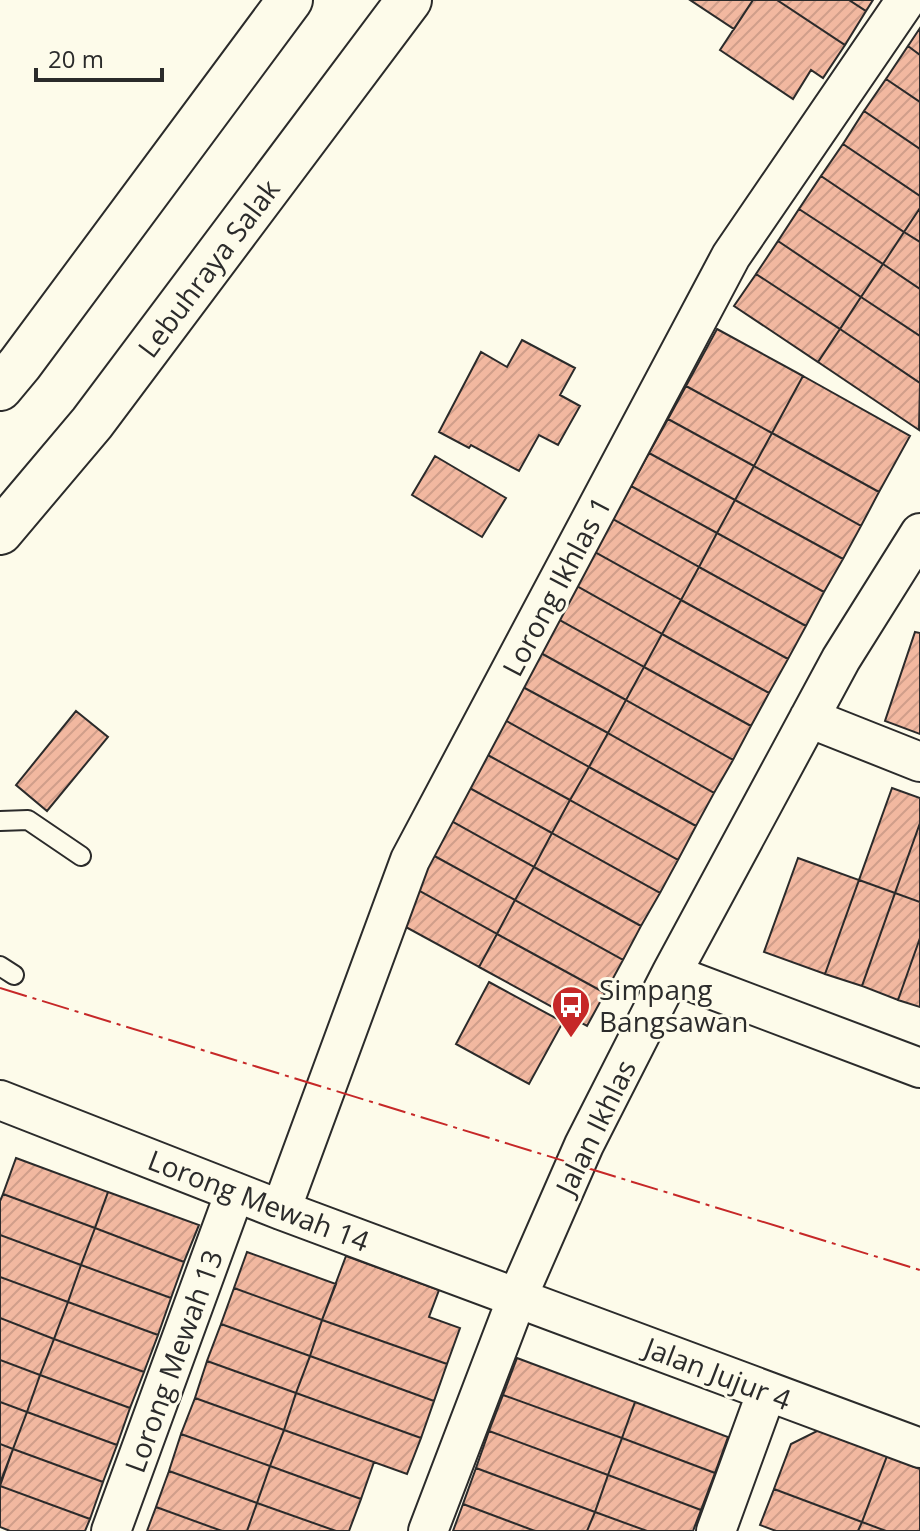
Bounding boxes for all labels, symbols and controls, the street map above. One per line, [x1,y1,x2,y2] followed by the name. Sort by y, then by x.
[36,32,162,82] scale bar
[48,42,104,75] text: 20 m
[128,171,288,365] street label: Lebuhraya Salak
[493,490,619,682] street label: Lorong Ikhlas 1
[599,970,748,1040] place label: Simpang Bangsawan
[550,984,592,1039] bus stop icon: Simpang Bangsawan
[545,1053,644,1204] street label: Jalan Ikhlas
[143,1140,375,1260] street label: Lorong Mewah 14
[115,1245,231,1477] street label: Lorong Mewah 13
[637,1327,797,1418] street label: Jalan Jujur 4

